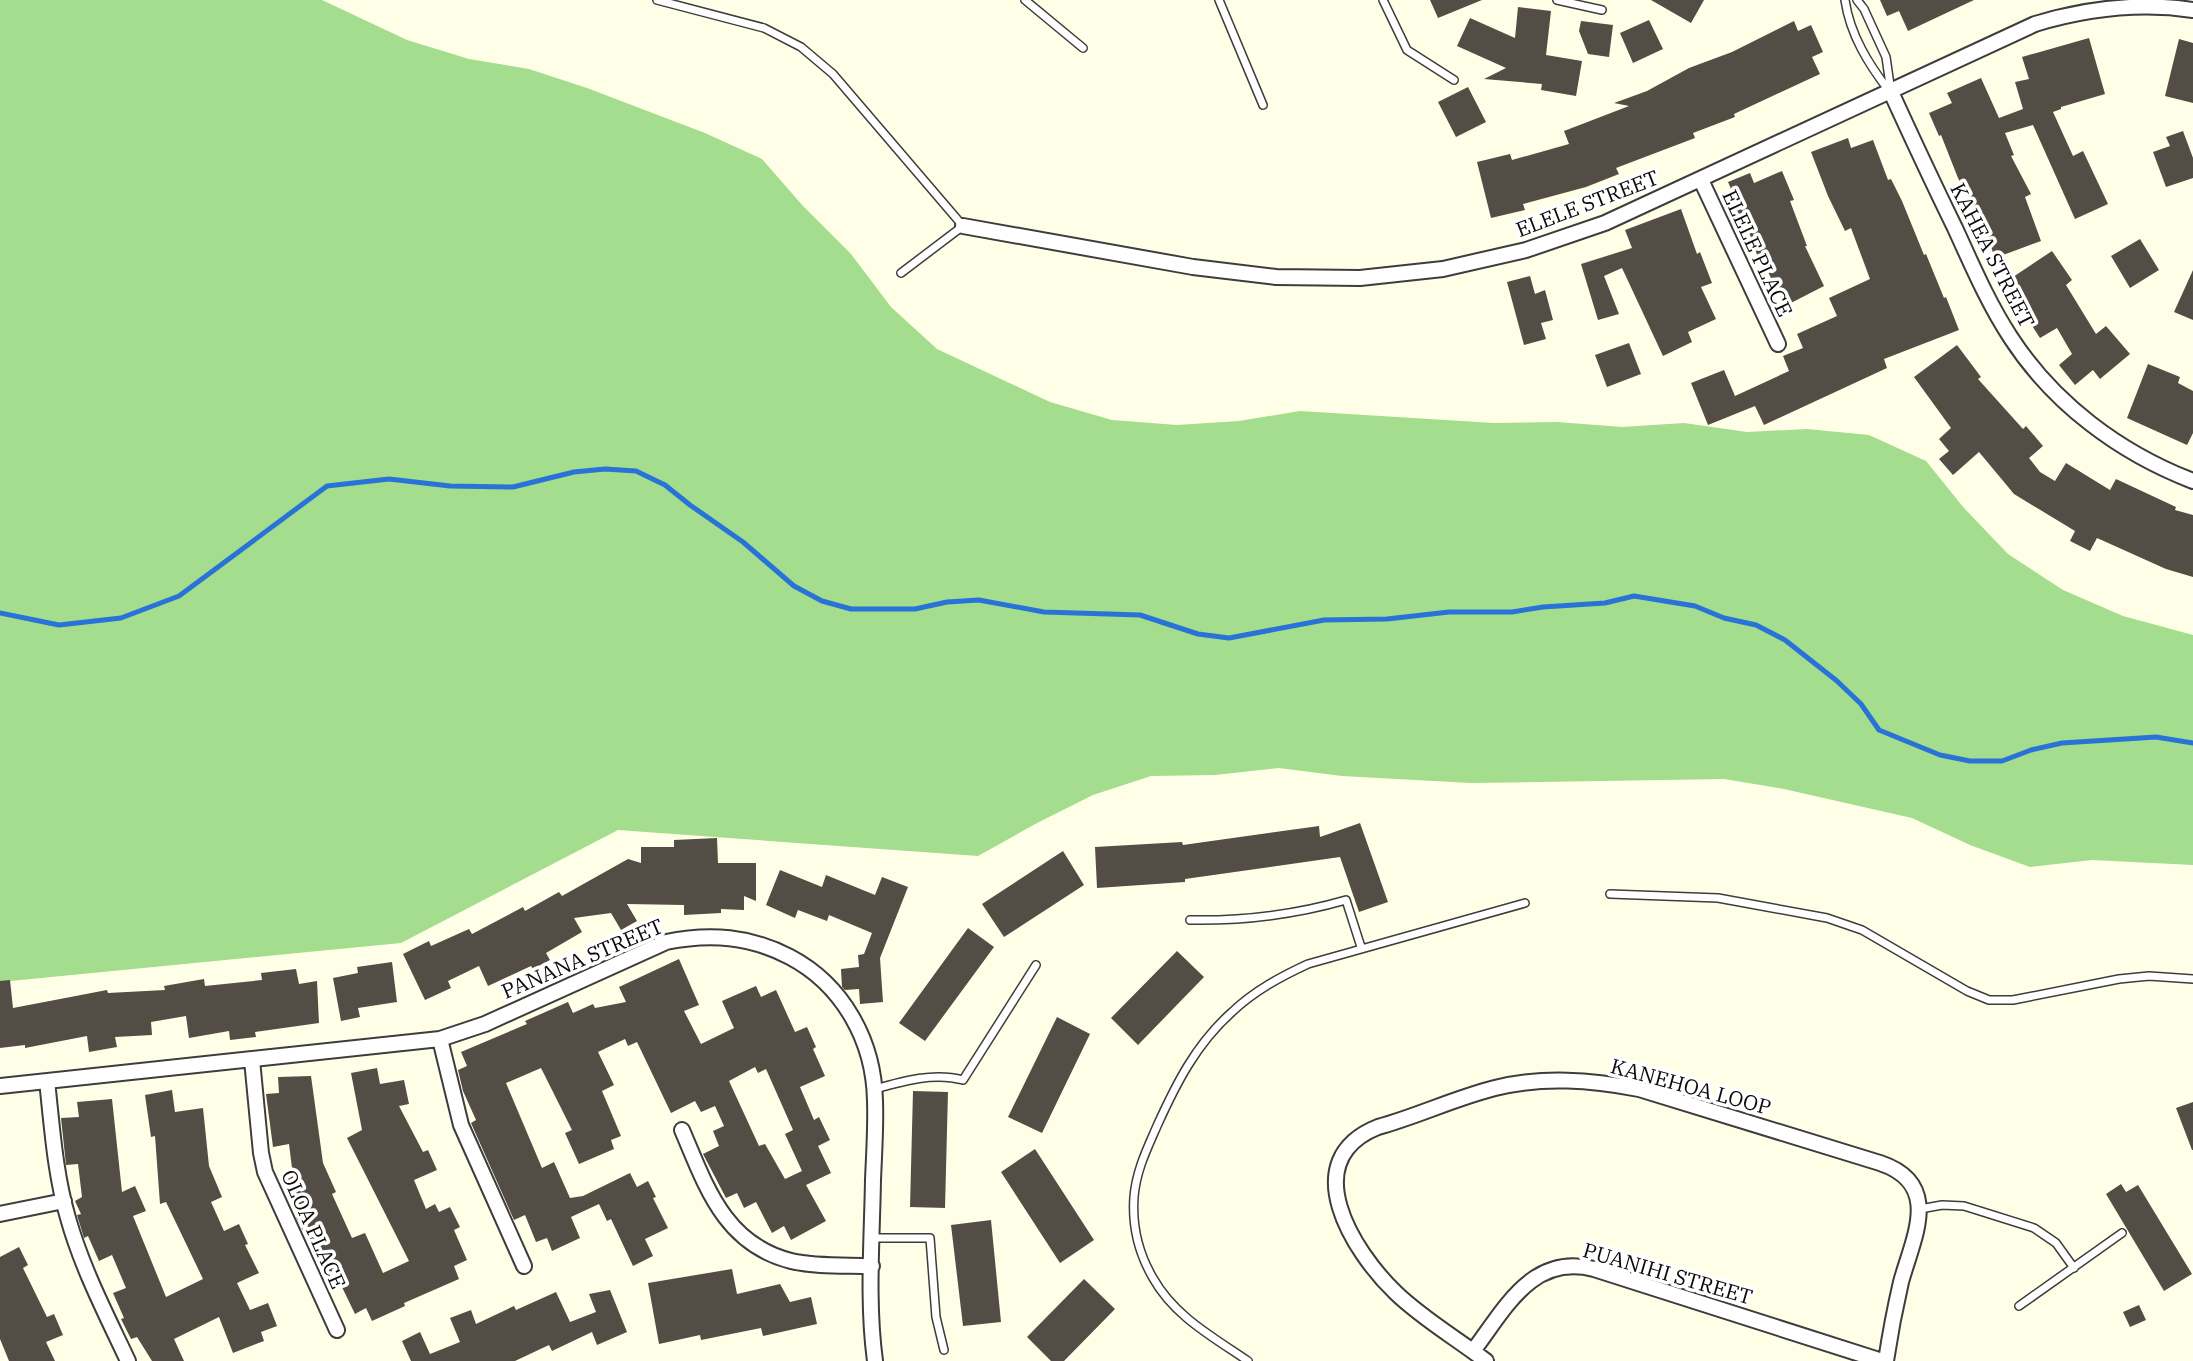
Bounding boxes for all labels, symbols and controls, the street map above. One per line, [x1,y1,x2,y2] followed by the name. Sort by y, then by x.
[1512,163,1662,243] street label: ELELE STREET
[1944,178,2042,332] street label: KAHEA STREET
[1716,185,1800,321] street label: ELELE PLACE
[497,911,667,1005] street label: PANANA STREET
[1608,1051,1774,1121] street label: KANEHOA LOOP
[275,1165,353,1293] street label: OLOA PLACE
[1580,1235,1756,1311] street label: PUANIHI STREET

